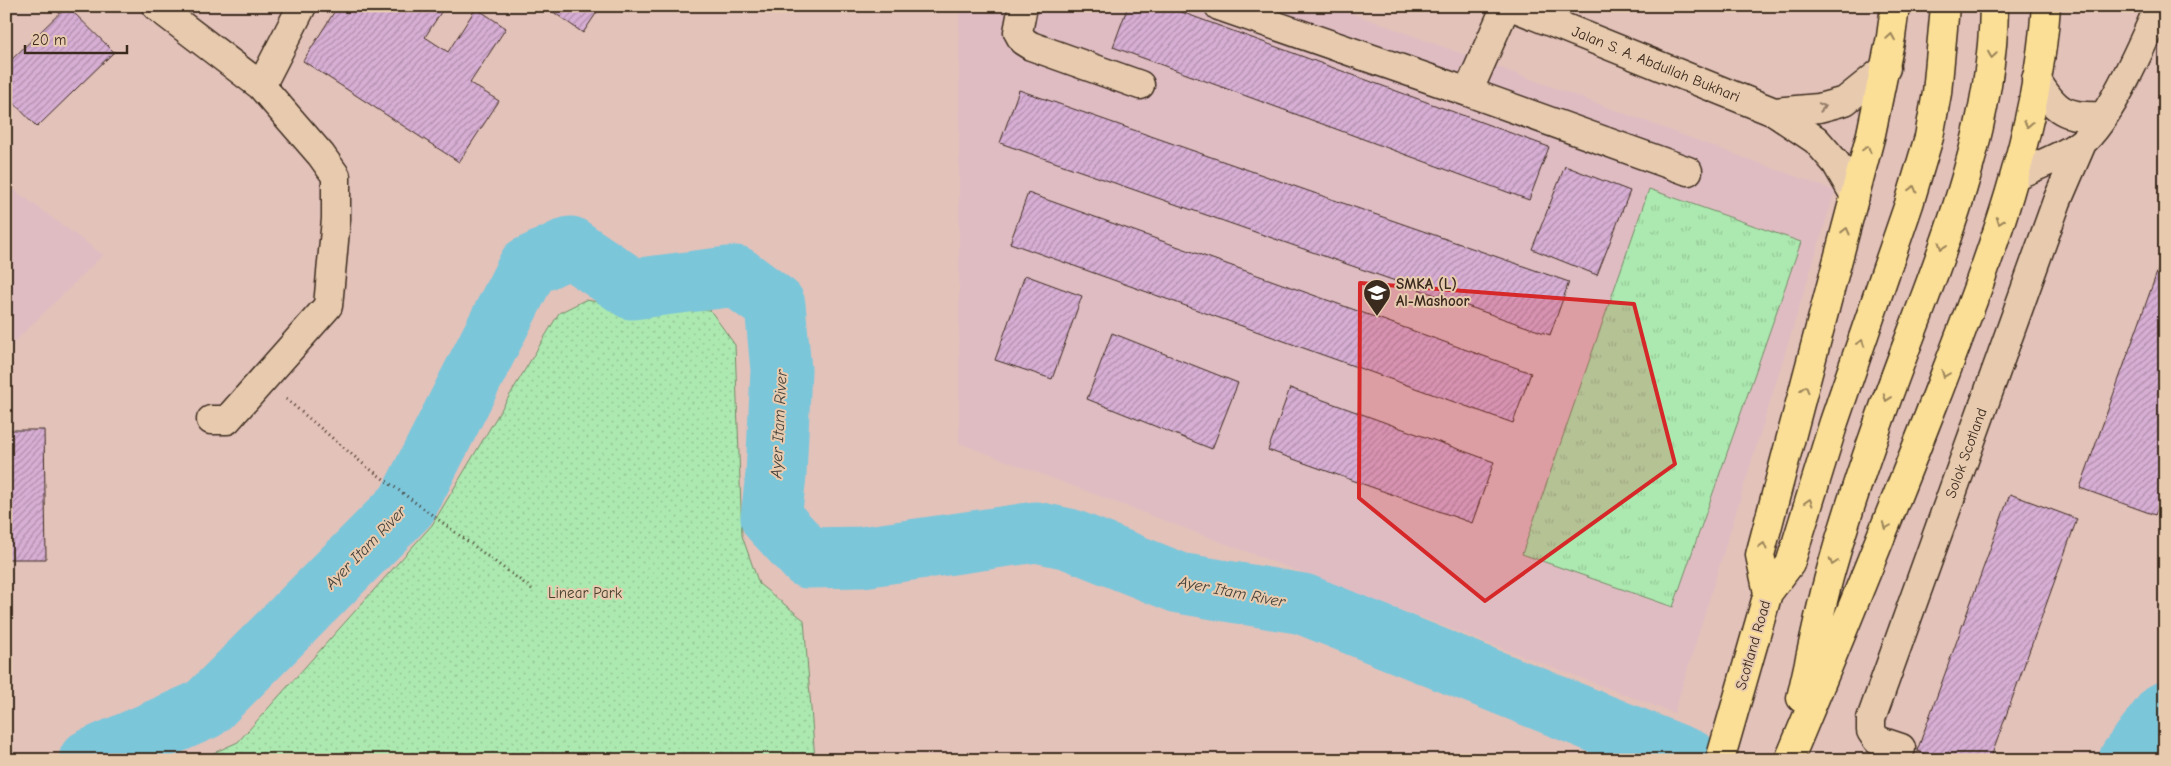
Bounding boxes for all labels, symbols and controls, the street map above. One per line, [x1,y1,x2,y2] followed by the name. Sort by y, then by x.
[25,22,128,54] scale bar
[1569,22,1743,106] street label: Jalan S. A. Abdullah Bukhari
[32,31,66,49] text: 20 m
[1885,33,1896,41] one-way arrow
[1987,50,1997,59] one-way arrow
[1818,102,1826,112] one-way arrow
[2024,119,2034,128] one-way arrow
[1861,144,1872,153] one-way arrow
[1908,185,1918,193] one-way arrow
[1996,217,2006,225] one-way arrow
[1840,227,1851,236] one-way arrow
[1938,241,1948,249] one-way arrow
[1396,275,1470,310] place label: SMKA (L) Al-Mashoor
[1362,278,1392,317] school or university icon: SMKA (L) Al-Mashoor
[1855,339,1865,347] one-way arrow
[767,369,791,480] water label: Ayer Itam River
[1941,369,1951,378] one-way arrow
[1799,384,1810,393] one-way arrow
[1883,394,1893,402] one-way arrow
[1941,405,1991,501] street label: Solok Scotland
[1803,499,1813,507] one-way arrow
[321,502,410,594] water label: Ayer Itam River
[1882,521,1892,530] one-way arrow
[1757,541,1768,550] one-way arrow
[1829,558,1839,566] one-way arrow
[1176,573,1287,611] water label: Ayer Itam River
[548,584,623,602] park label: Linear Park
[1732,598,1774,692] street label: Scotland Road

